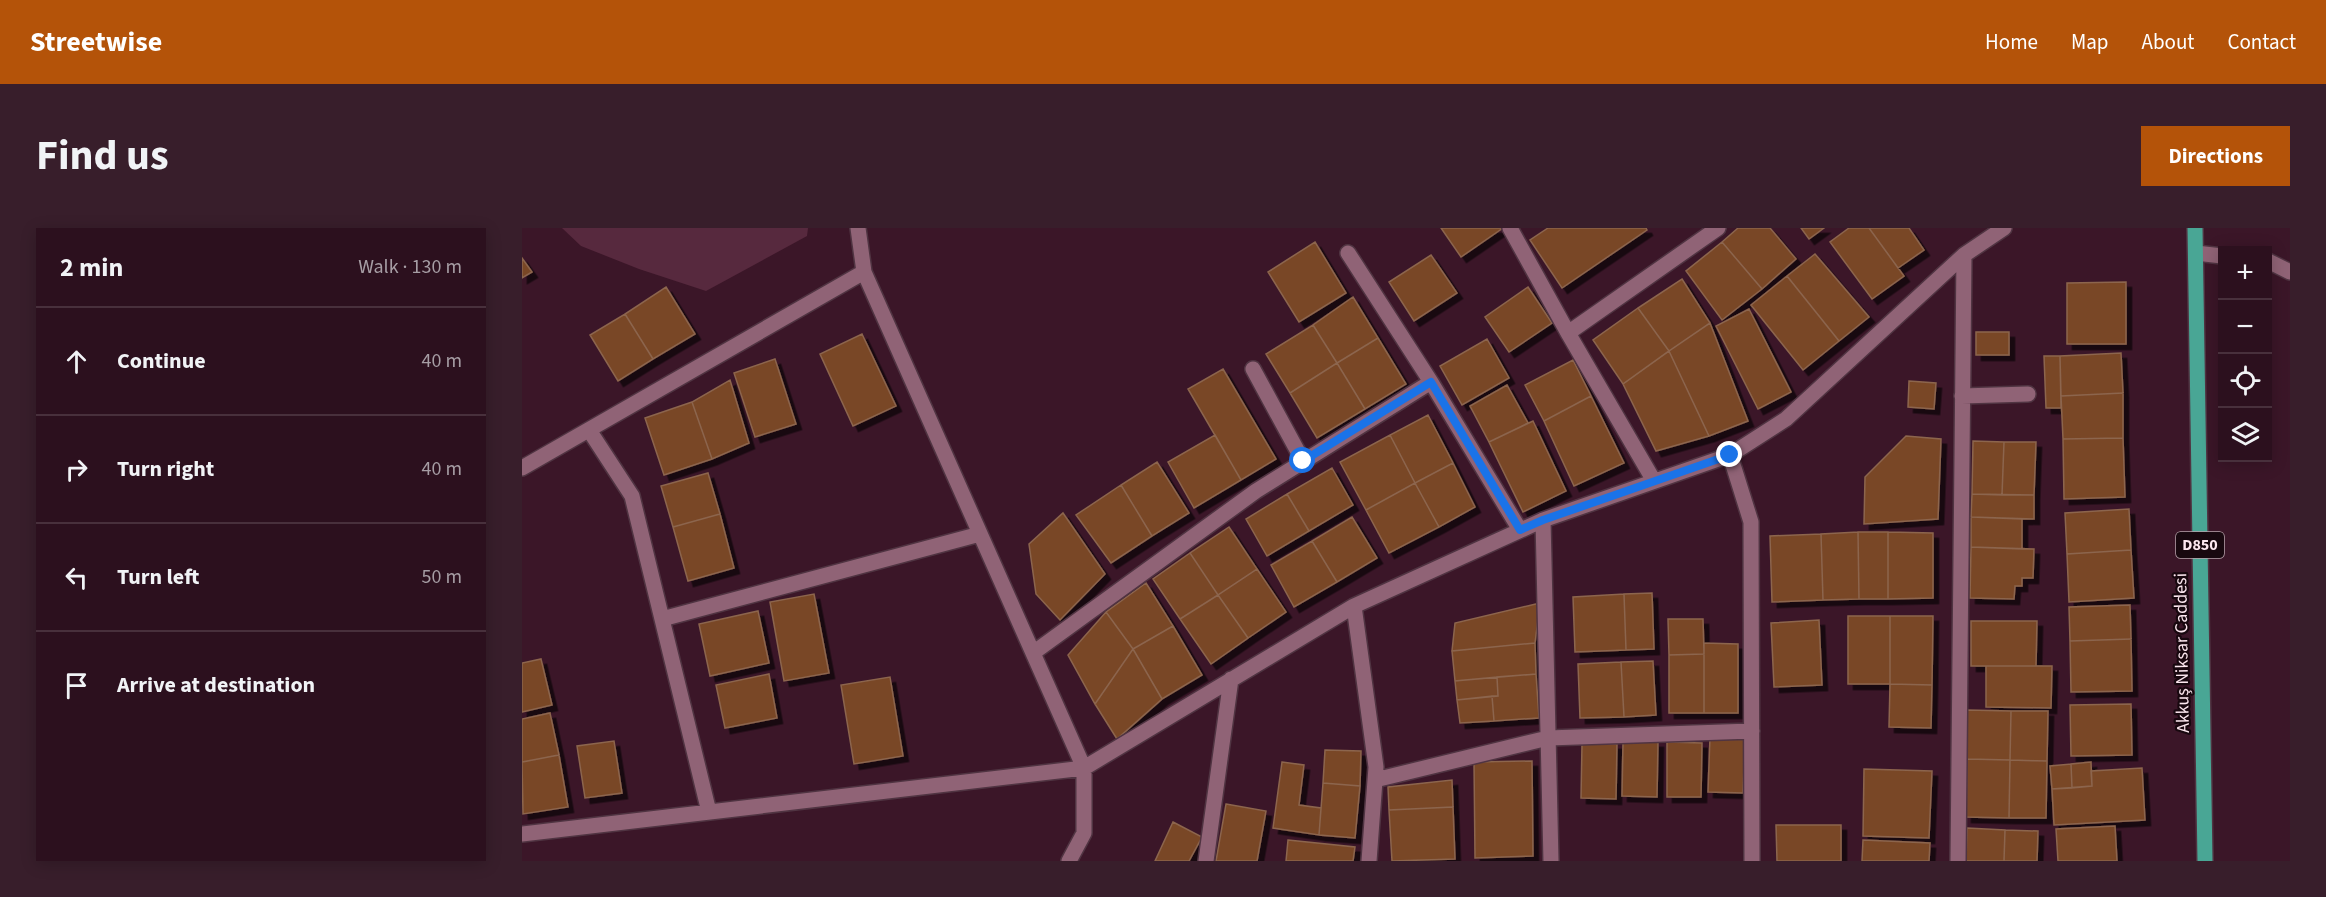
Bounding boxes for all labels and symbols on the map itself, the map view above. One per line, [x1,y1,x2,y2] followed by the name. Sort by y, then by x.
[1716,441,1742,467] route end
[1289,447,1315,473] route start
[2176,532,2224,558] road number: D850
[2168,573,2196,733] street label: Akkuş Niksar Caddesi

